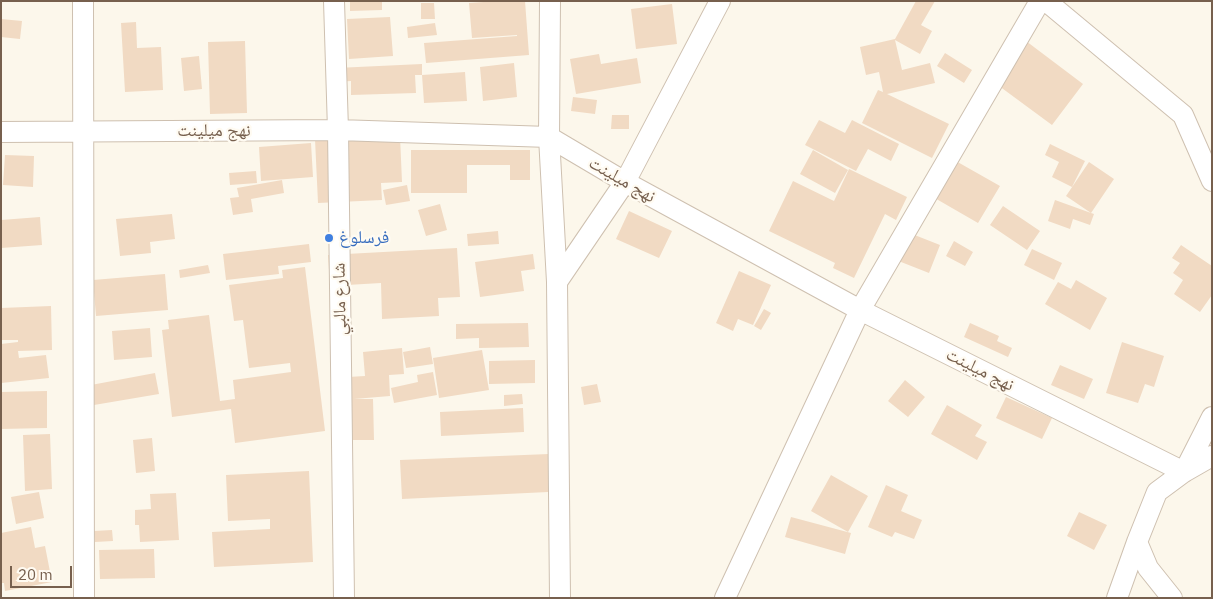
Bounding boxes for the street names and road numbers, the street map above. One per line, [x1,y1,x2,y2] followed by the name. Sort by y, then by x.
[177,120,251,142] street label: نهج ميلينت
[585,152,659,208] street label: نهج ميلينت
[329,262,351,336] street label: شارع مالبي
[942,344,1018,396] street label: نهج ميلينت

